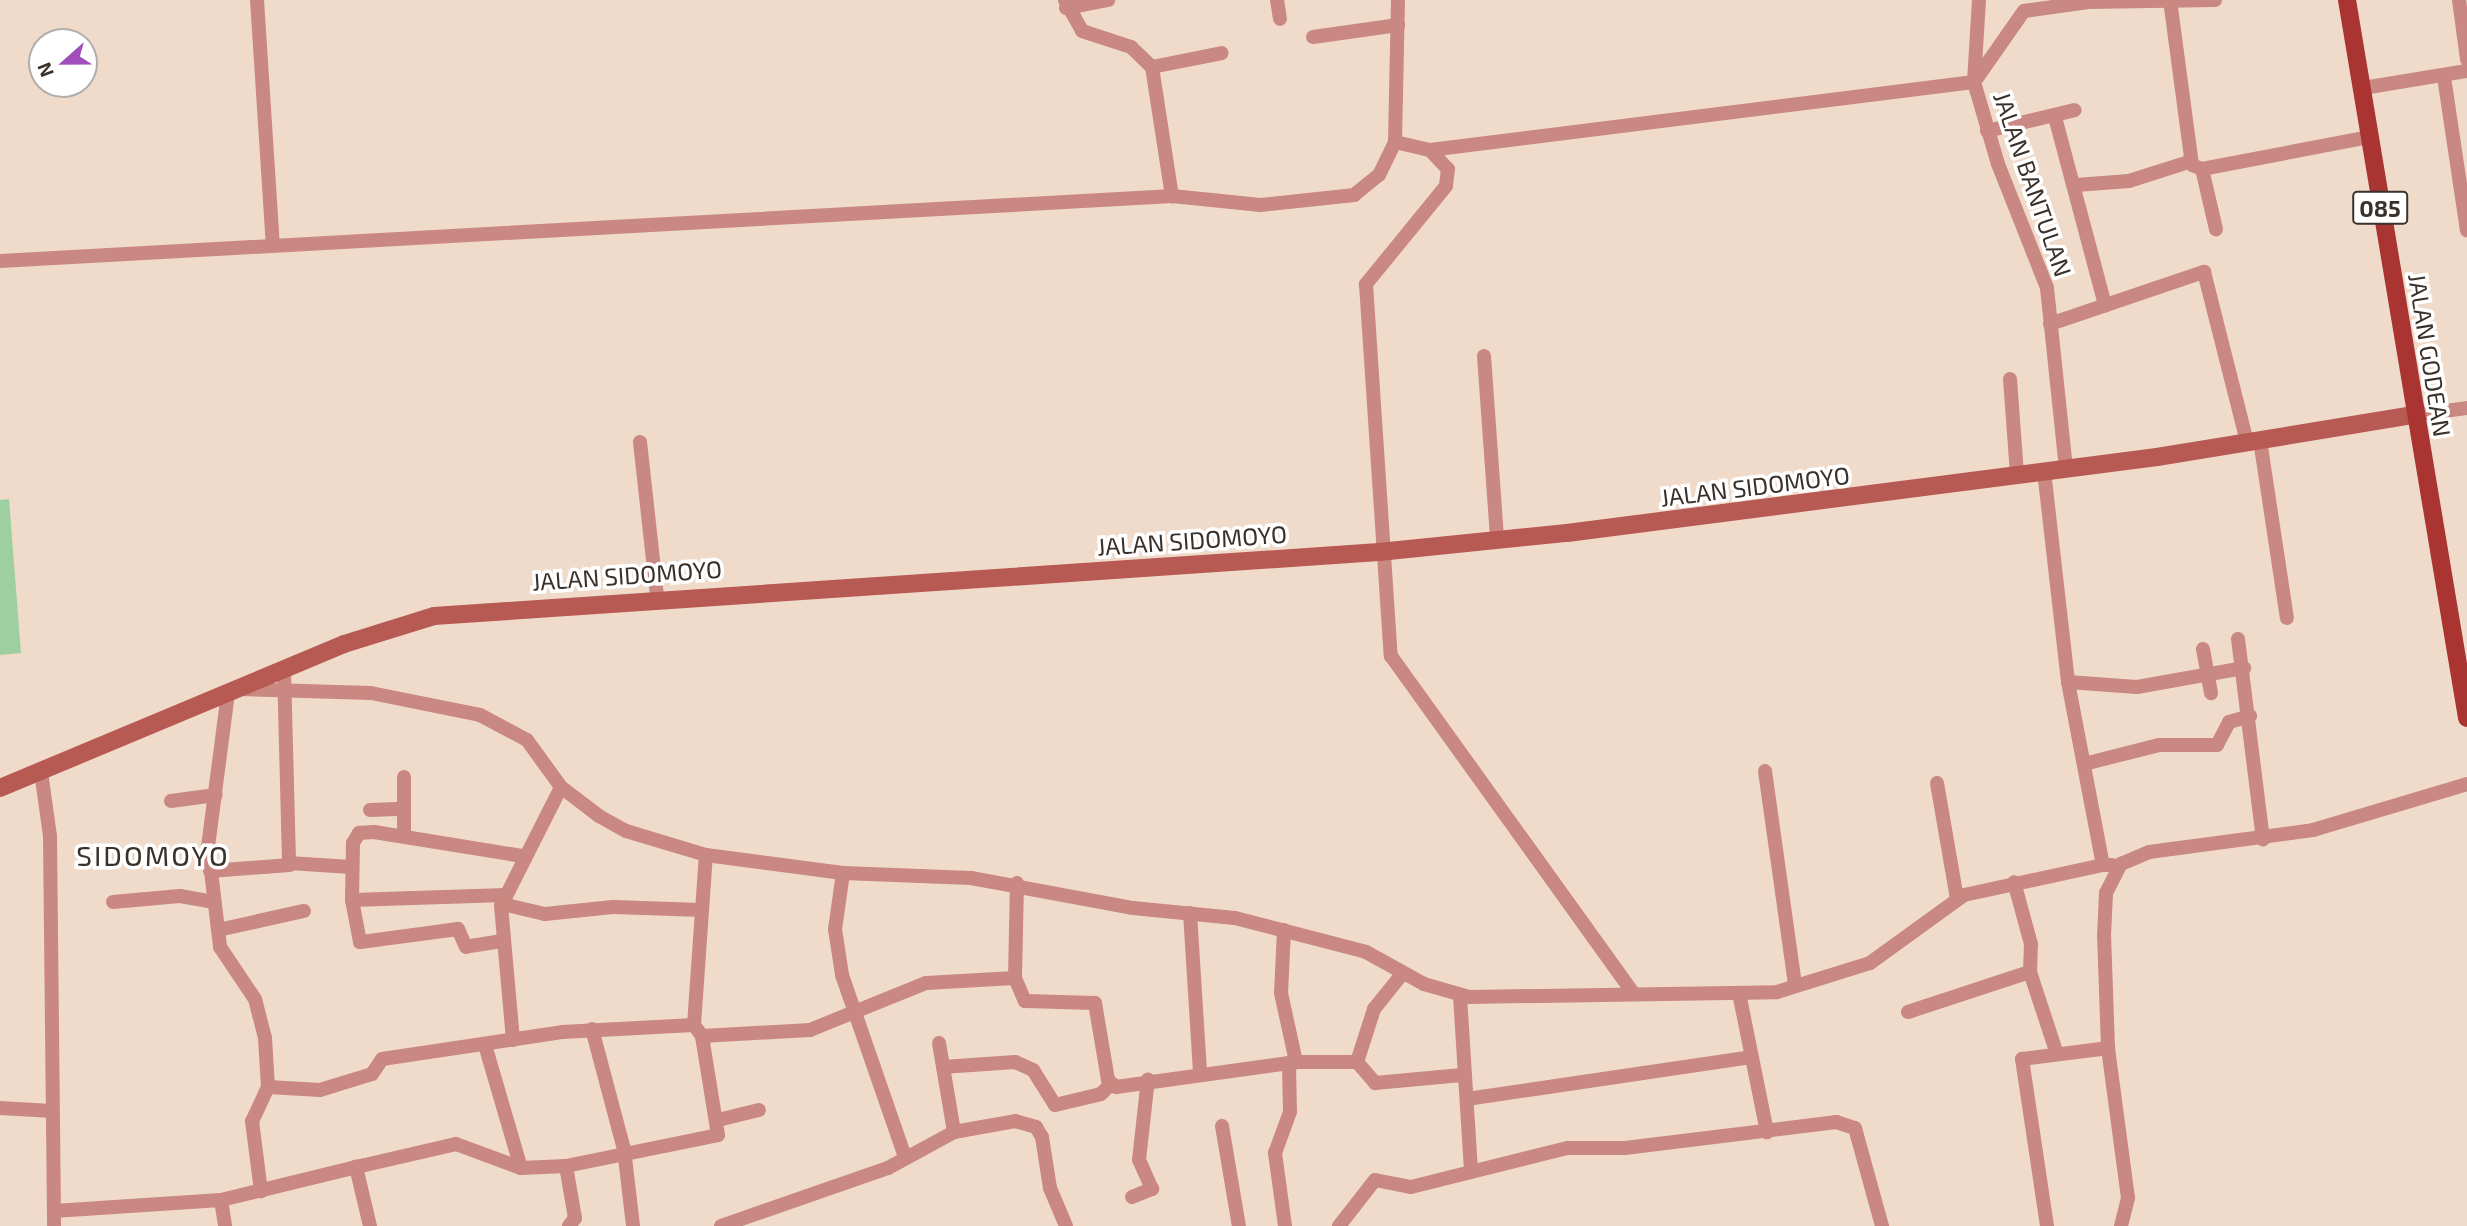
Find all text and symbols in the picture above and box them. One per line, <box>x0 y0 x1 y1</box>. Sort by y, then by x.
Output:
north arrow <box>28 28 98 98</box>
text: N <box>32 59 58 81</box>
street label: JALAN BANTULAN <box>1988 88 2078 280</box>
road number: 085 <box>2352 188 2408 228</box>
street label: JALAN GODEAN <box>2403 271 2457 439</box>
street label: JALAN SIDOMOYO <box>1659 460 1851 512</box>
street label: JALAN SIDOMOYO <box>1096 519 1288 561</box>
street label: JALAN SIDOMOYO <box>531 554 723 596</box>
district label: SIDOMOYO <box>77 838 229 872</box>

